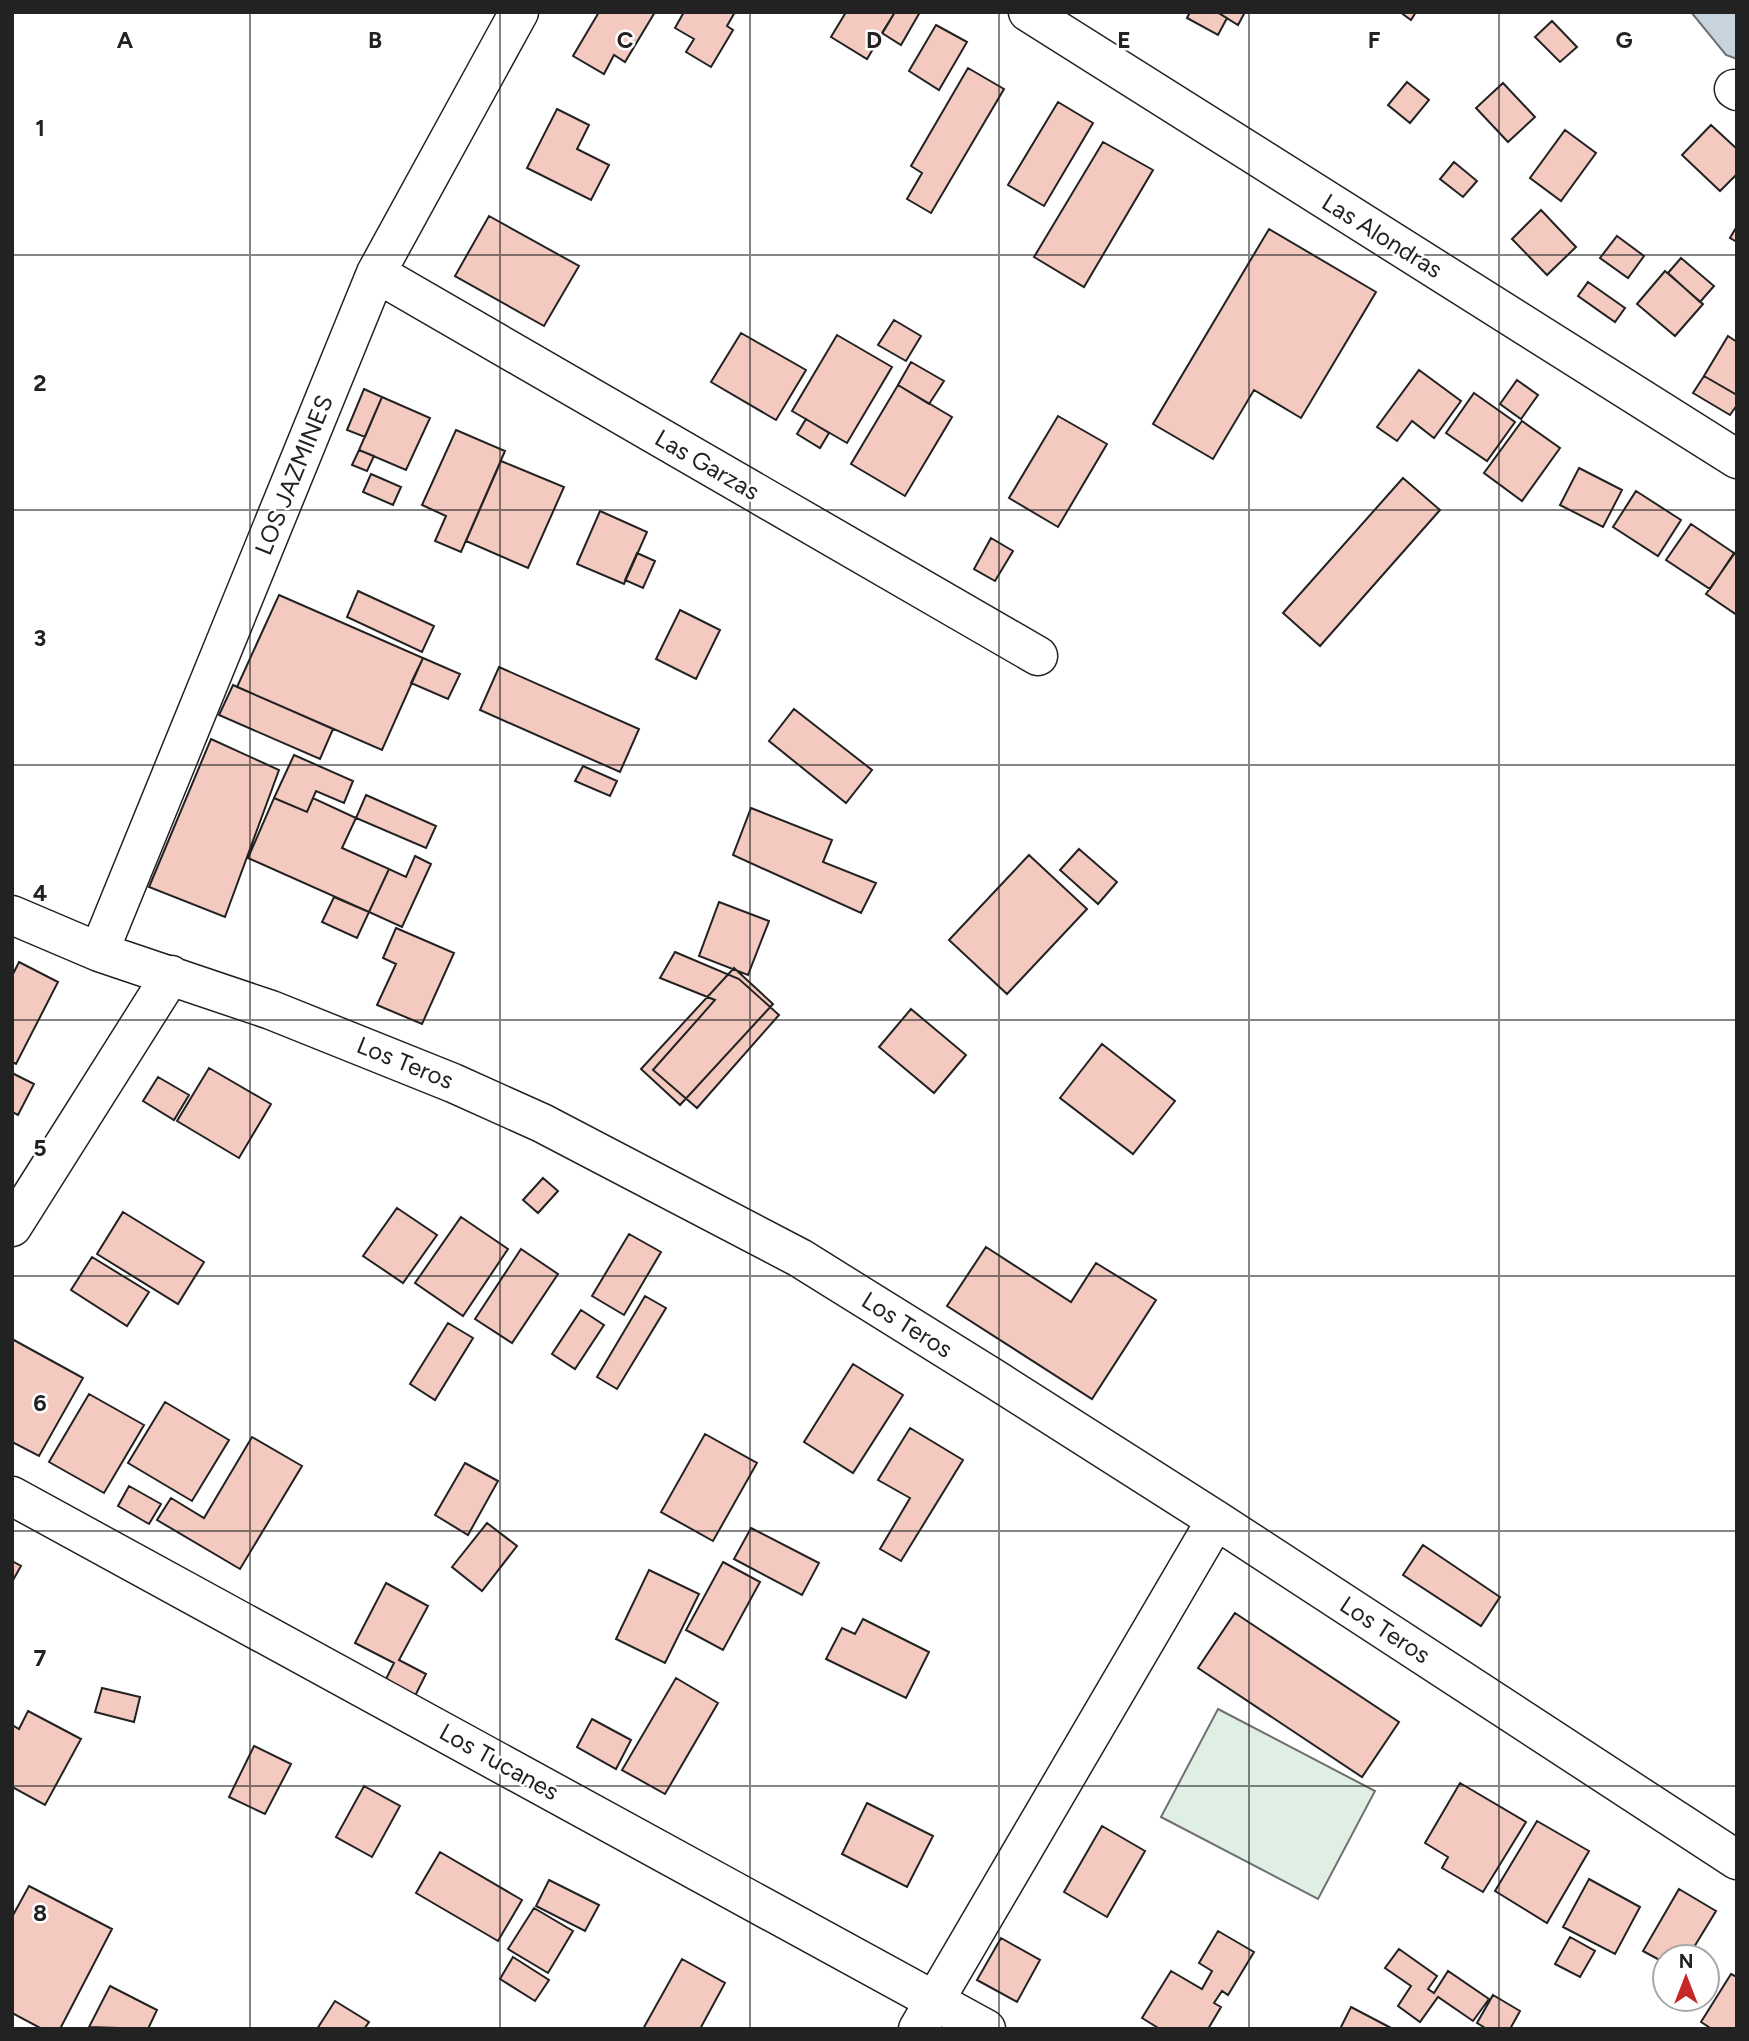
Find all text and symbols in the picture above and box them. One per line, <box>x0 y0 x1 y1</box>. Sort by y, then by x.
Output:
text: A <box>117 26 134 54</box>
text: B <box>368 26 382 54</box>
text: C <box>617 26 634 54</box>
text: D <box>866 26 882 54</box>
text: E <box>1117 26 1131 54</box>
text: F <box>1368 26 1381 54</box>
text: G <box>1615 26 1633 54</box>
text: 1 <box>35 114 45 142</box>
street label: Las Alondras <box>1317 187 1448 284</box>
text: 2 <box>33 369 47 397</box>
street label: LOS JAZMINES <box>248 391 339 559</box>
street label: Las Garzas <box>650 423 765 506</box>
text: 3 <box>34 624 46 652</box>
text: 4 <box>33 879 47 907</box>
street label: Los Teros <box>353 1030 458 1095</box>
text: 5 <box>33 1134 47 1162</box>
street label: Los Teros <box>856 1285 958 1364</box>
text: 6 <box>33 1389 47 1417</box>
street label: Los Teros <box>1335 1590 1436 1669</box>
text: 7 <box>34 1644 47 1672</box>
street label: Los Tucanes <box>435 1717 564 1806</box>
text: 8 <box>33 1899 47 1927</box>
north arrow <box>1651 1943 1721 2013</box>
text: N <box>1679 1950 1693 1973</box>

